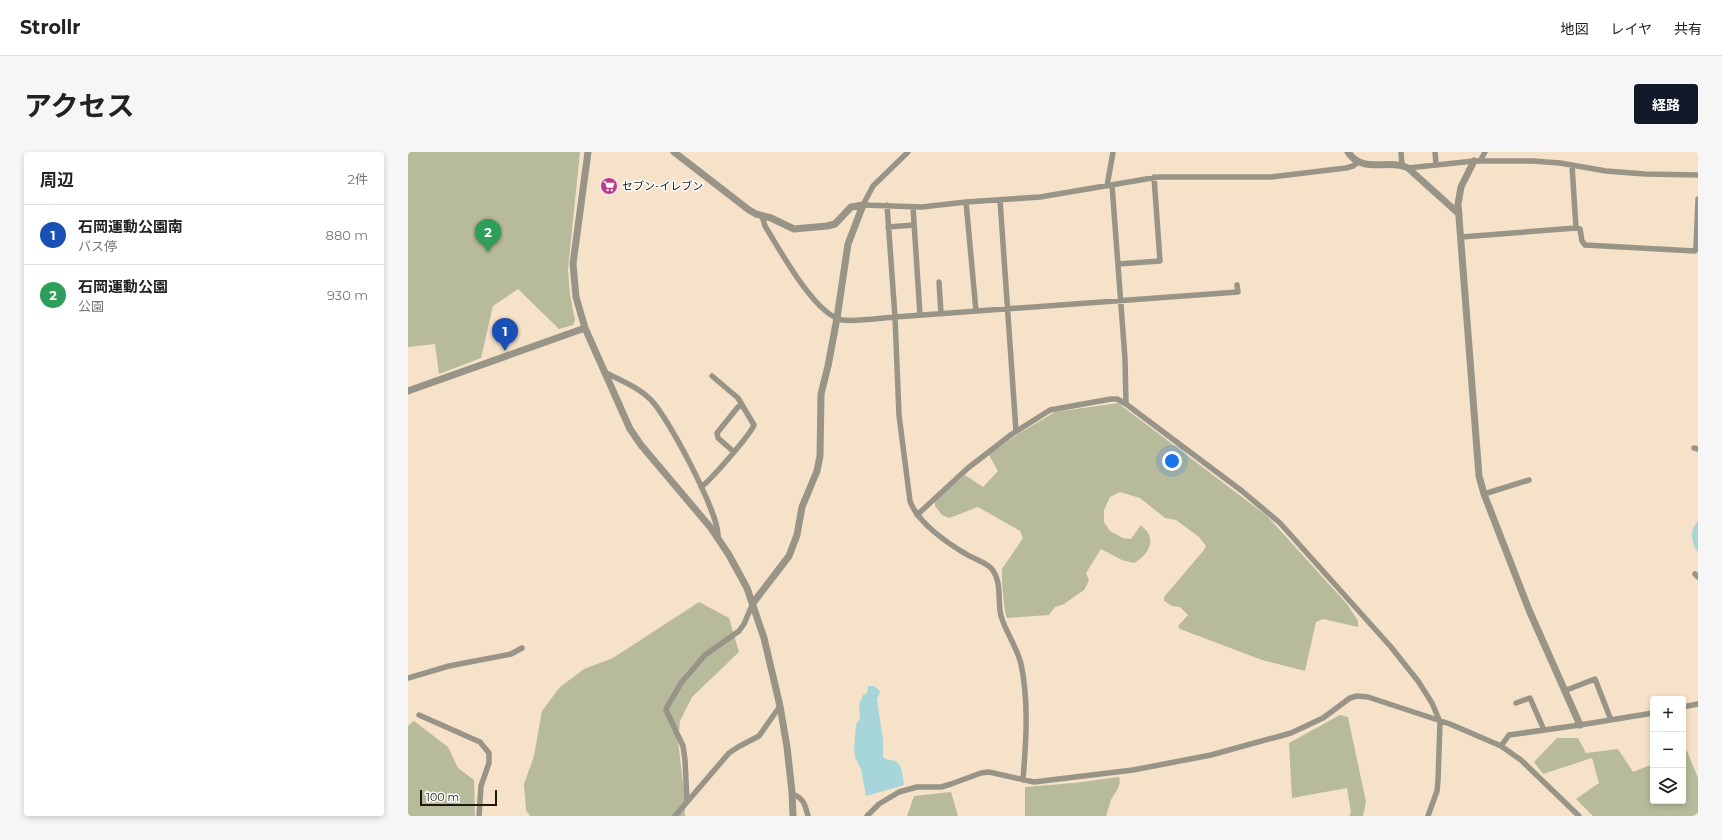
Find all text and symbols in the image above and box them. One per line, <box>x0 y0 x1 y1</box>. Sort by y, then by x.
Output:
text: Strollr <box>20 16 81 39</box>
text: 地図 <box>1560 20 1588 38</box>
text: レイヤ <box>1610 20 1652 38</box>
text: 共有 <box>1674 20 1702 38</box>
button: 経路 <box>1634 84 1698 124</box>
text: アクセス <box>24 89 135 123</box>
text: 周辺 <box>40 170 74 190</box>
text: 2件 <box>348 171 368 187</box>
supermarket icon: セブン-イレブン <box>599 176 619 196</box>
place label: セブン-イレブン <box>622 179 703 193</box>
text: 石岡運動公園南 <box>78 217 183 236</box>
pin: 2 <box>475 219 501 252</box>
text: 1 <box>50 227 56 243</box>
text: 880 m <box>326 227 368 243</box>
text: バス停 <box>78 238 117 254</box>
text: 石岡運動公園 <box>78 277 168 296</box>
text: 2 <box>49 287 57 303</box>
text: 930 m <box>327 287 368 303</box>
text: 公園 <box>78 298 104 314</box>
pin: 1 <box>492 318 518 351</box>
your location <box>1162 451 1182 471</box>
map controls <box>1650 696 1686 804</box>
button: + <box>1650 696 1686 732</box>
button: − <box>1650 732 1686 768</box>
button: layers <box>1650 768 1686 804</box>
scale bar <box>420 788 497 807</box>
text: 100 m <box>426 790 459 804</box>

